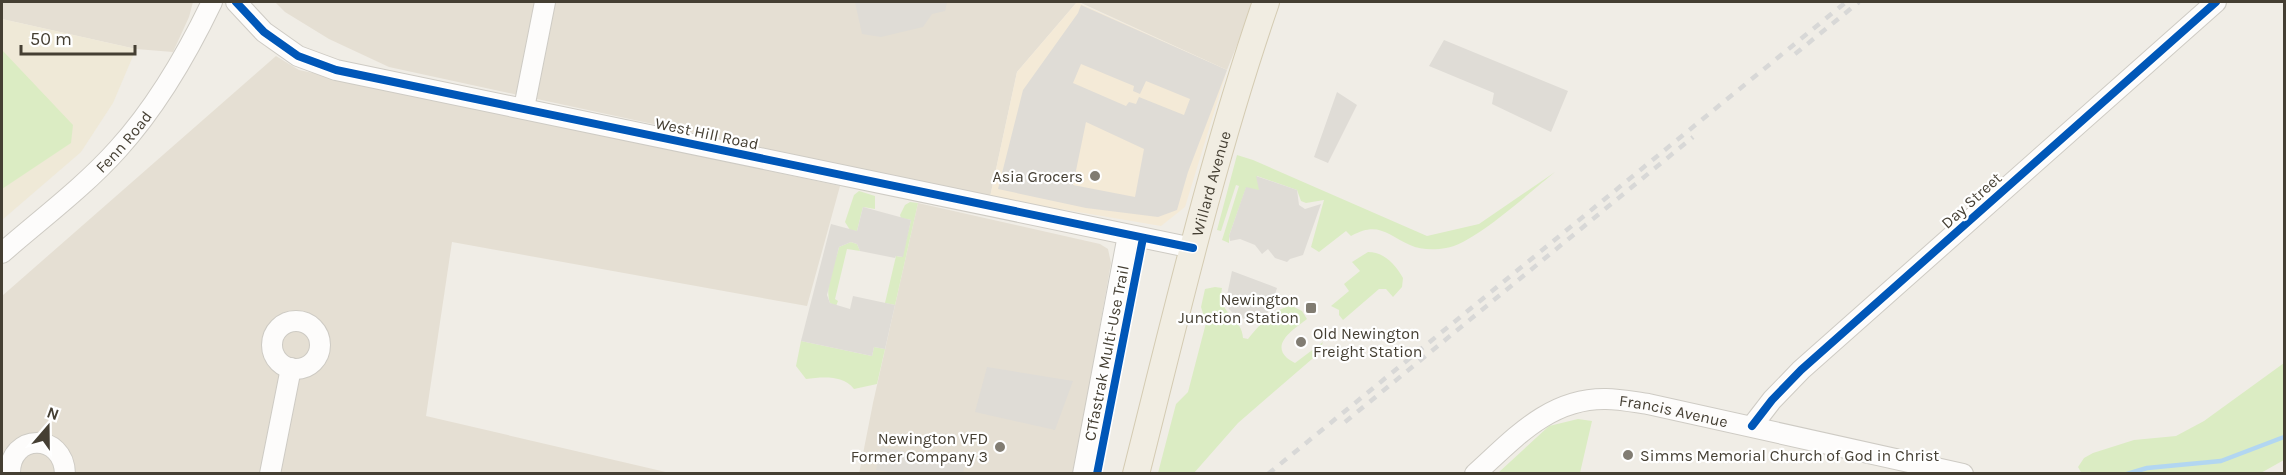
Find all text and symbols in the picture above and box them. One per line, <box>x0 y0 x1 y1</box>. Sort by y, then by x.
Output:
scale bar <box>21 18 135 56</box>
text: 50 m <box>30 28 72 50</box>
street label: Fenn Road <box>92 107 156 177</box>
street label: West Hill Road <box>653 113 760 154</box>
street label: Willard Avenue <box>1188 129 1235 238</box>
place label: Asia Grocers <box>993 167 1083 186</box>
street label: Day Street <box>1937 168 2005 232</box>
marker: Asia Grocers <box>1088 169 1102 183</box>
street label: CTfastrak Multi-Use Trail <box>1080 264 1133 443</box>
place label: Newington Junction Station <box>1178 290 1299 327</box>
marker: Newington Junction Station <box>1304 301 1318 315</box>
place label: Old Newington Freight Station <box>1313 324 1422 361</box>
marker: Old Newington Freight Station <box>1294 335 1308 349</box>
street label: Francis Avenue <box>1618 391 1730 431</box>
north arrow <box>18 397 78 457</box>
text: N <box>44 402 62 424</box>
place label: Newington VFD Former Company 3 <box>851 429 988 466</box>
marker: Newington VFD Former Company 3 <box>993 440 1007 454</box>
place label: Simms Memorial Church of God in Christ <box>1640 446 1939 465</box>
marker: Simms Memorial Church of God in Christ <box>1621 448 1635 462</box>

